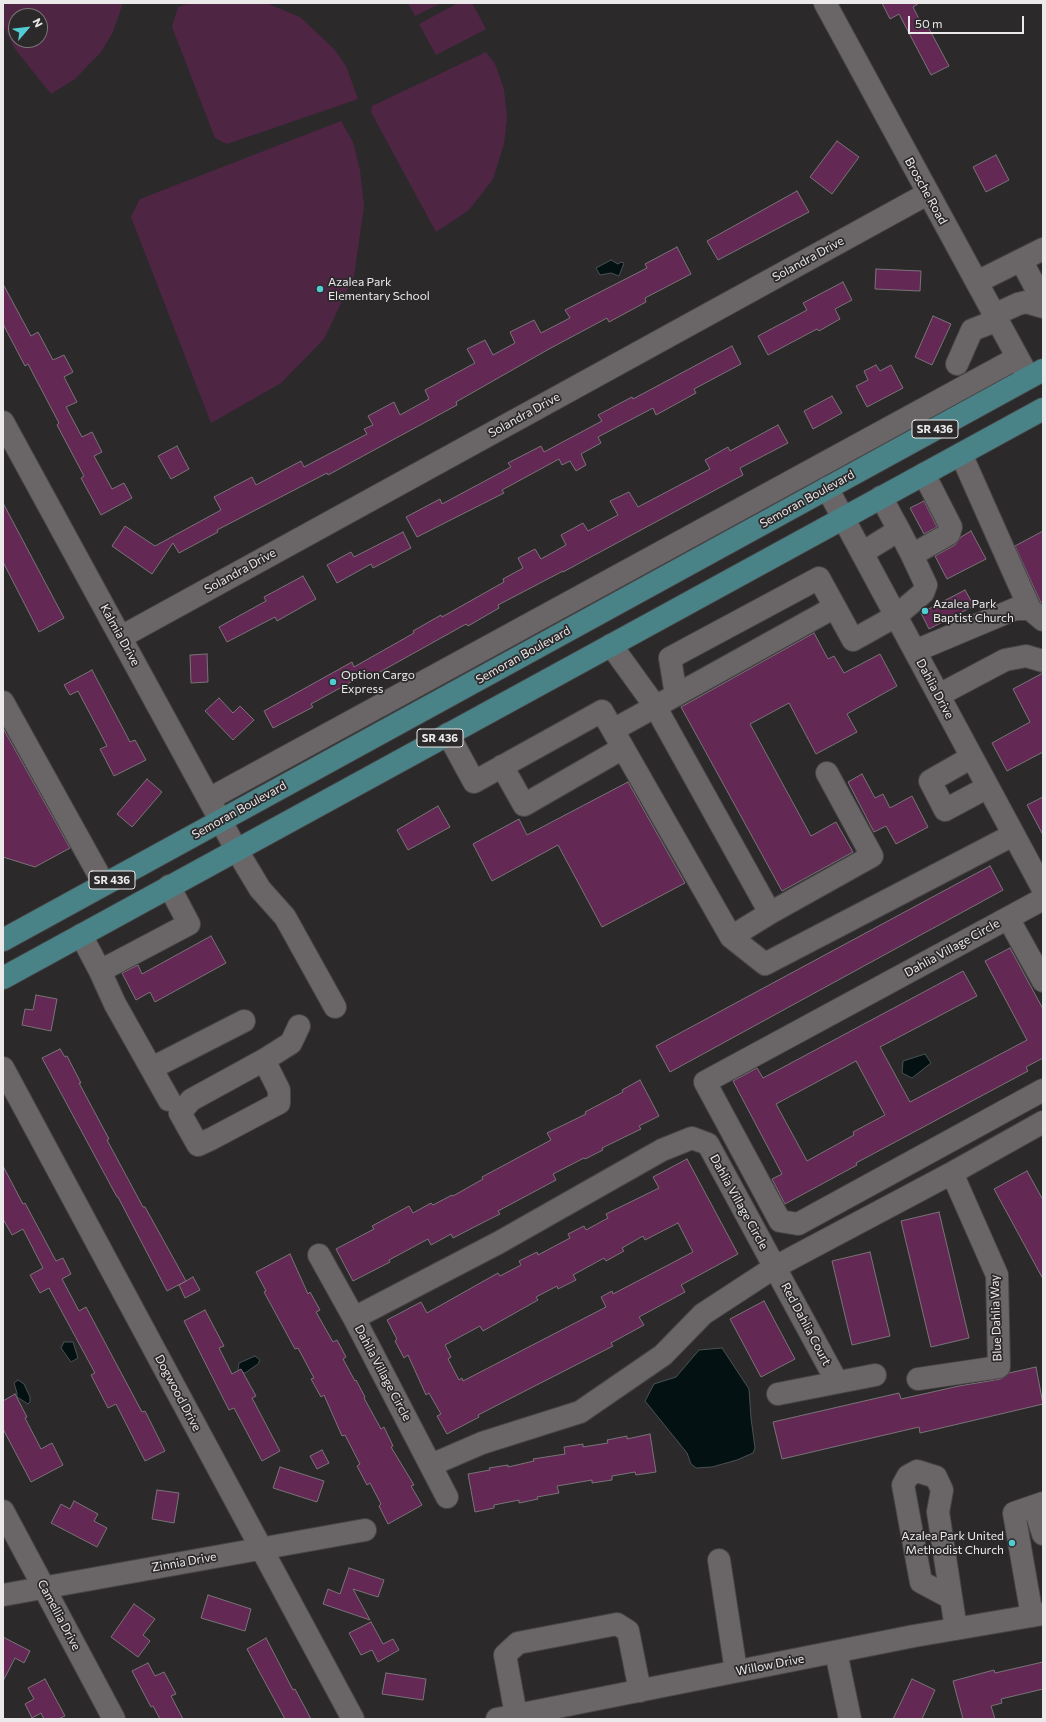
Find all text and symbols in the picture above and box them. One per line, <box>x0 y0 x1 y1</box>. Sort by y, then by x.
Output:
north arrow <box>8 8 48 48</box>
scale bar <box>910 8 1026 34</box>
text: N <box>30 16 46 29</box>
text: 50 m <box>915 16 943 30</box>
street label: Brosche Road <box>902 155 950 227</box>
street label: Solandra Drive <box>770 233 846 285</box>
place label: Azalea Park Elementary School <box>328 275 430 303</box>
marker: Azalea Park Elementary School <box>315 284 325 294</box>
street label: Solandra Drive <box>486 389 562 441</box>
road number: SR 436 <box>912 420 958 438</box>
street label: Semoran Boulevard <box>757 467 857 531</box>
street label: Solandra Drive <box>202 545 278 597</box>
place label: Azalea Park Baptist Church <box>933 597 1014 625</box>
street label: Kalmia Drive <box>97 602 143 668</box>
marker: Azalea Park Baptist Church <box>920 606 930 616</box>
street label: Semoran Boulevard <box>473 623 573 687</box>
street label: Dahlia Drive <box>913 657 957 721</box>
place label: Option Cargo Express <box>341 668 415 696</box>
marker: Option Cargo Express <box>328 677 338 687</box>
road number: SR 436 <box>417 729 463 747</box>
street label: Semoran Boulevard <box>189 778 289 842</box>
road number: SR 436 <box>89 871 135 889</box>
street label: Dahlia Village Circle <box>902 916 1002 980</box>
street label: Dahlia Village Circle <box>707 1152 771 1252</box>
street label: Blue Dahlia Way <box>987 1274 1005 1362</box>
street label: Red Dahlia Court <box>778 1280 834 1368</box>
street label: Dahlia Village Circle <box>352 1323 414 1423</box>
street label: Dogwood Drive <box>152 1352 204 1434</box>
place label: Azalea Park United Methodist Church <box>901 1529 1004 1557</box>
marker: Azalea Park United Methodist Church <box>1007 1538 1017 1548</box>
street label: Zinnia Drive <box>150 1549 218 1575</box>
street label: Camellia Drive <box>34 1577 84 1653</box>
street label: Willow Drive <box>735 1651 805 1679</box>

